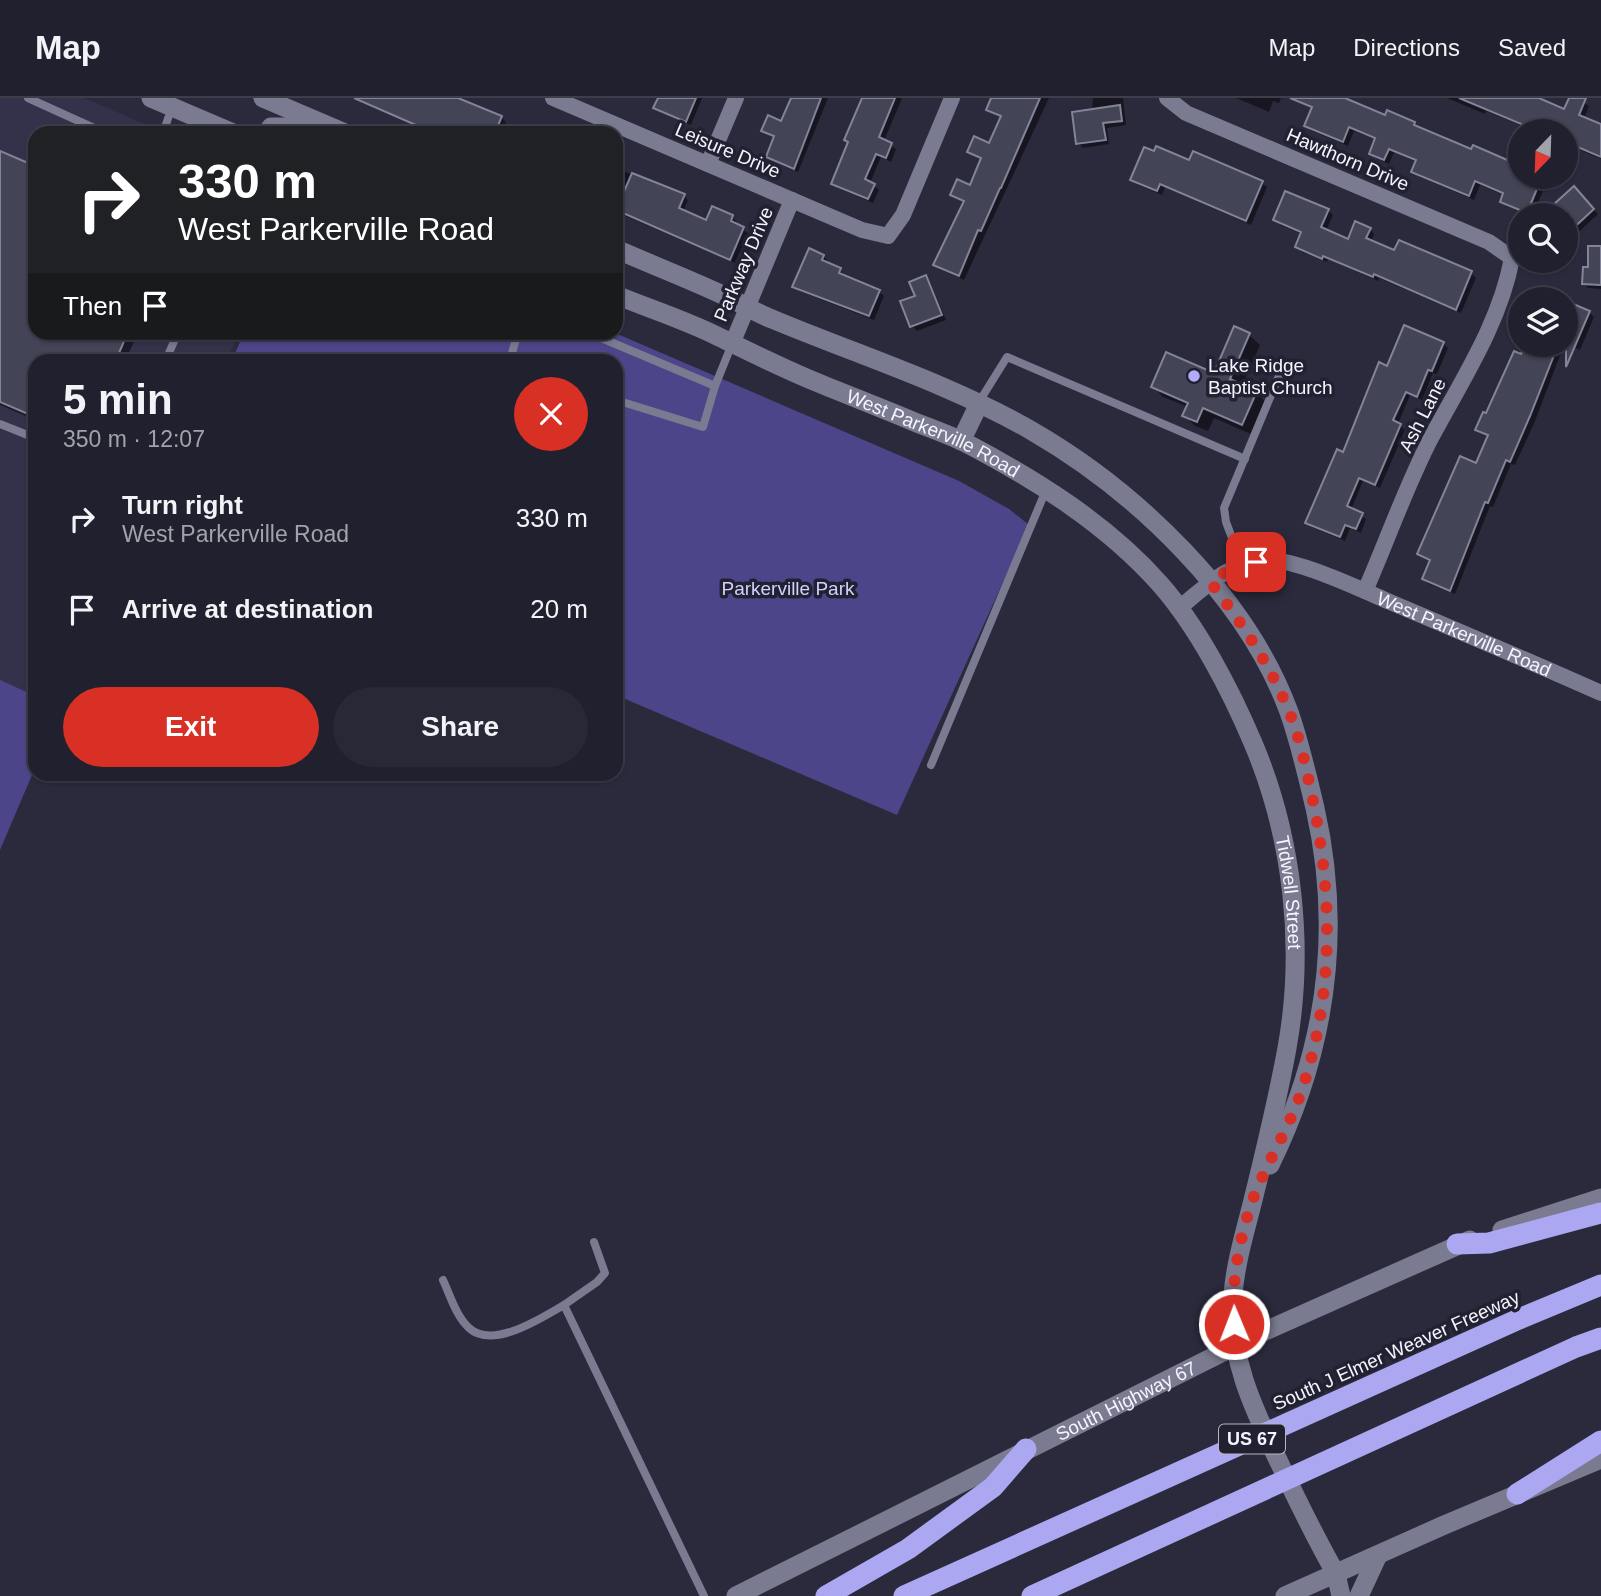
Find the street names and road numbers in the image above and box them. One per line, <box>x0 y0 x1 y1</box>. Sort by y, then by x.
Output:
street label: Leisure Drive <box>672 119 783 182</box>
street label: Hawthorn Drive <box>1283 124 1412 195</box>
street label: Parkway Drive <box>710 204 777 325</box>
street label: Ash Lane <box>1395 375 1450 456</box>
street label: West Parkerville Road <box>843 385 1023 481</box>
street label: West Parkerville Road <box>1374 588 1554 681</box>
street label: Tidwell Street <box>1272 834 1305 950</box>
street label: South J Elmer Weaver Freeway <box>1270 1286 1523 1415</box>
street label: South Highway 67 <box>1052 1357 1200 1445</box>
road number: US 67 <box>1219 1424 1285 1454</box>

